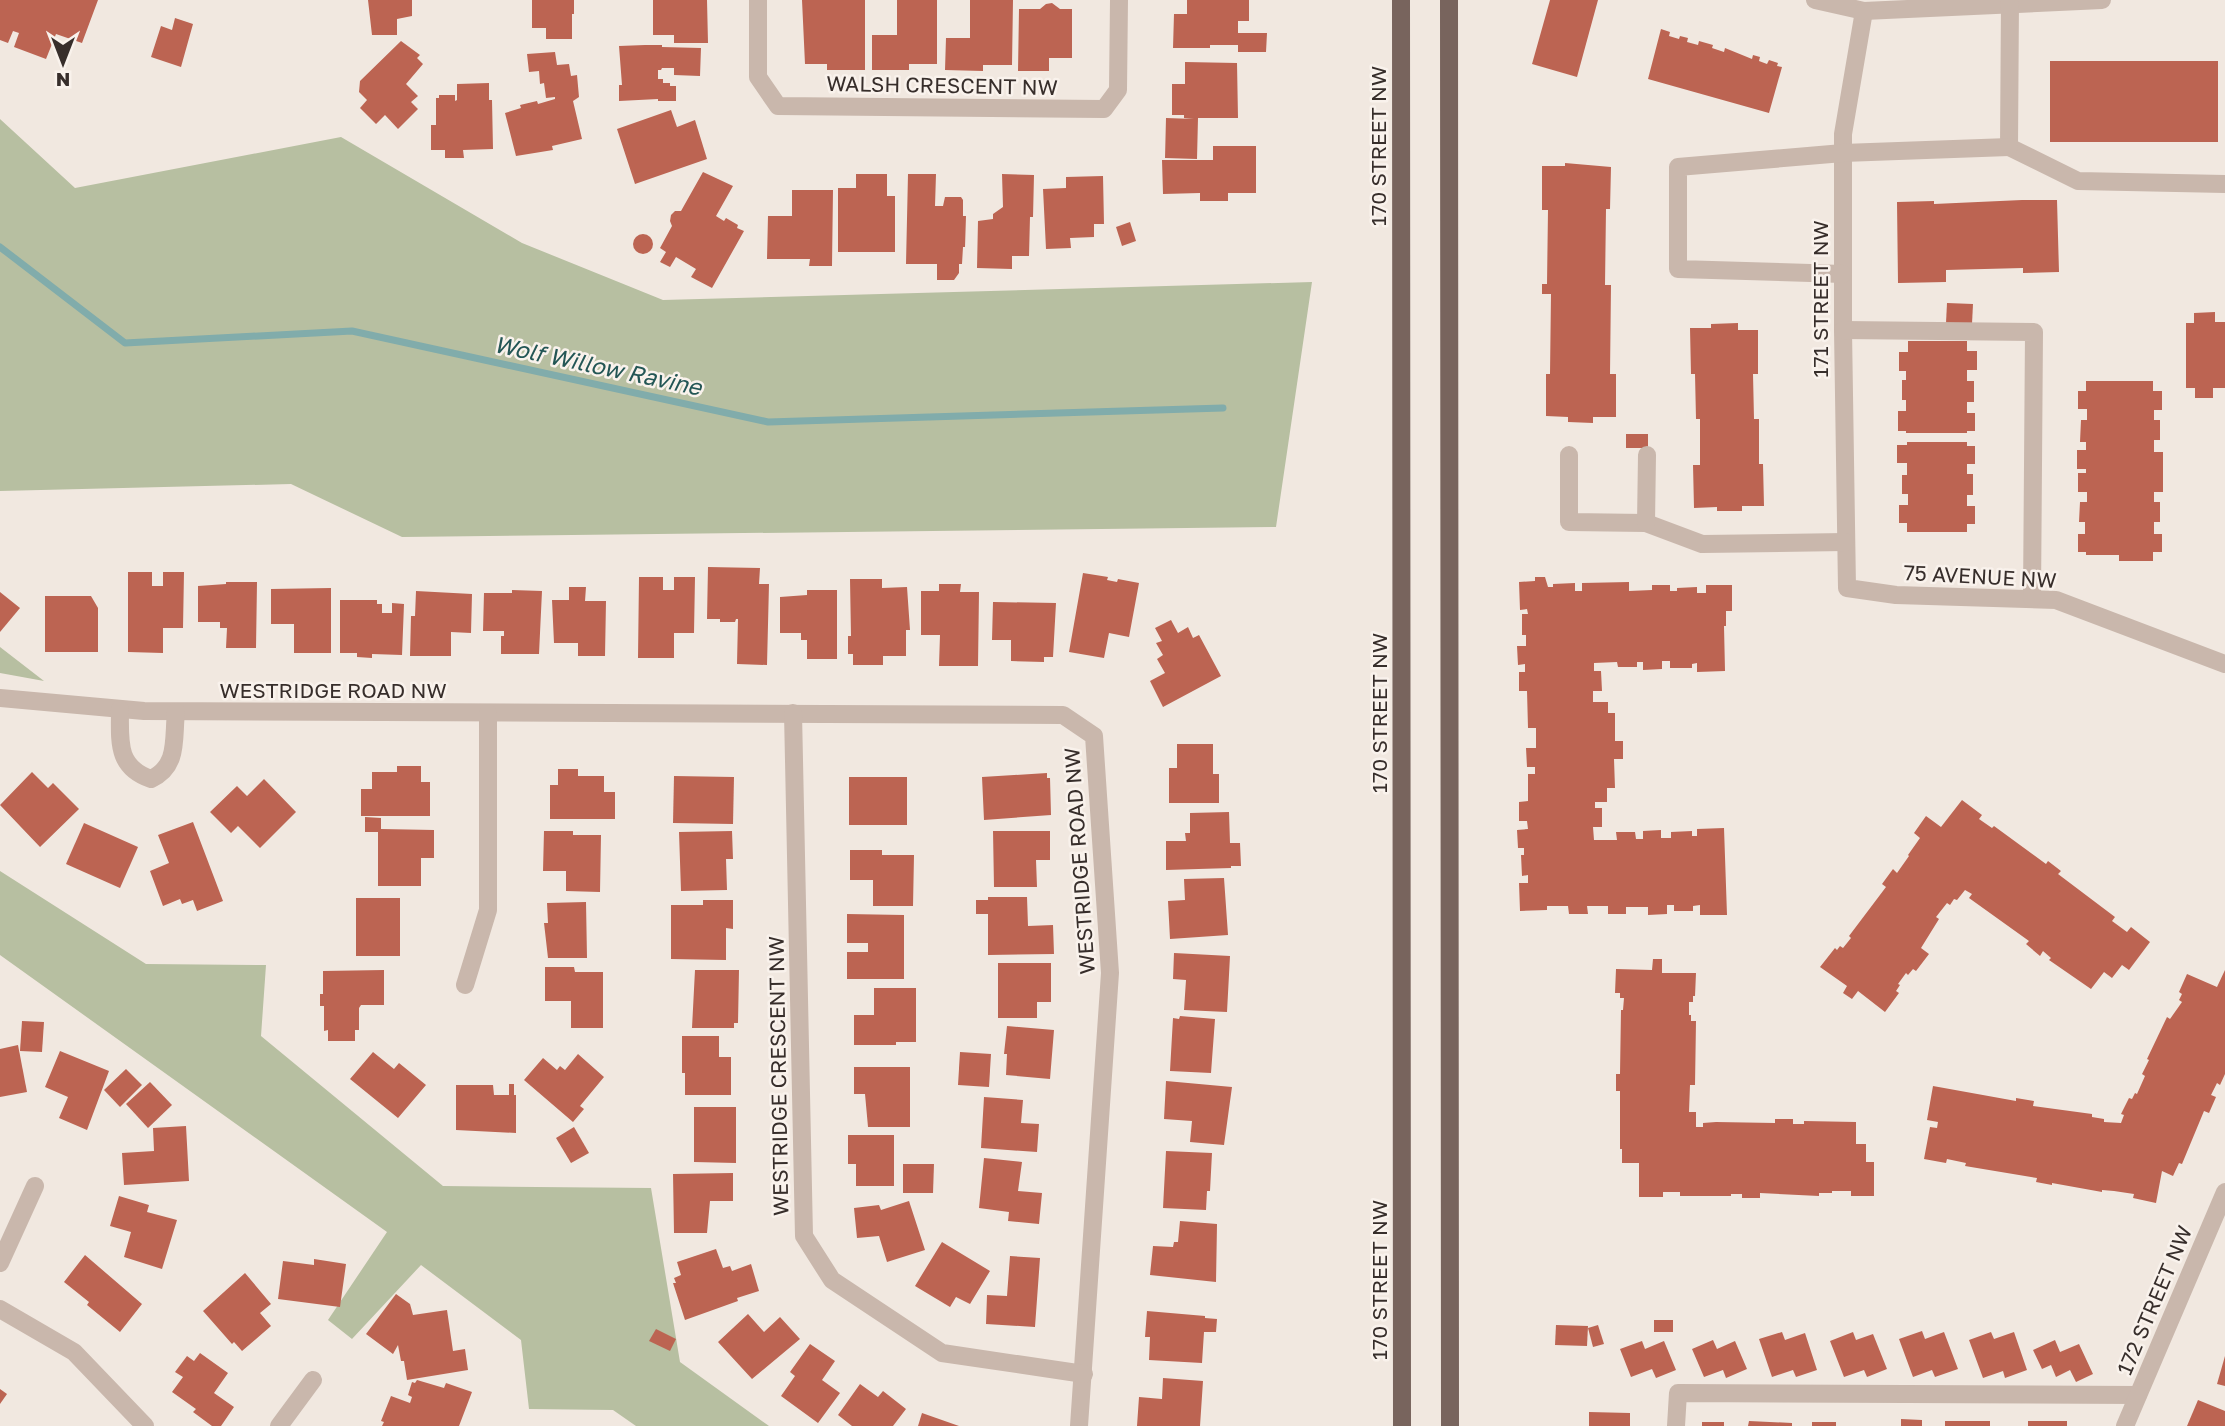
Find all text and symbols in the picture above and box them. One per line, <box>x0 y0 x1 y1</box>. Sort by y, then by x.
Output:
north arrow <box>28 28 98 98</box>
street label: 170 STREET NW <box>1365 66 1391 226</box>
text: N <box>56 69 70 92</box>
street label: WALSH CRESCENT NW <box>826 70 1058 100</box>
street label: 171 STREET NW <box>1807 220 1833 378</box>
water label: Wolf Willow Ravine <box>492 329 706 401</box>
street label: 75 AVENUE NW <box>1903 559 2057 593</box>
street label: 170 STREET NW <box>1366 633 1392 793</box>
street label: WESTRIDGE ROAD NW <box>219 677 447 703</box>
street label: WESTRIDGE ROAD NW <box>1058 747 1100 975</box>
street label: WESTRIDGE CRESCENT NW <box>763 936 793 1216</box>
street label: 170 STREET NW <box>1366 1200 1392 1360</box>
street label: 172 STREET NW <box>2111 1222 2197 1378</box>

